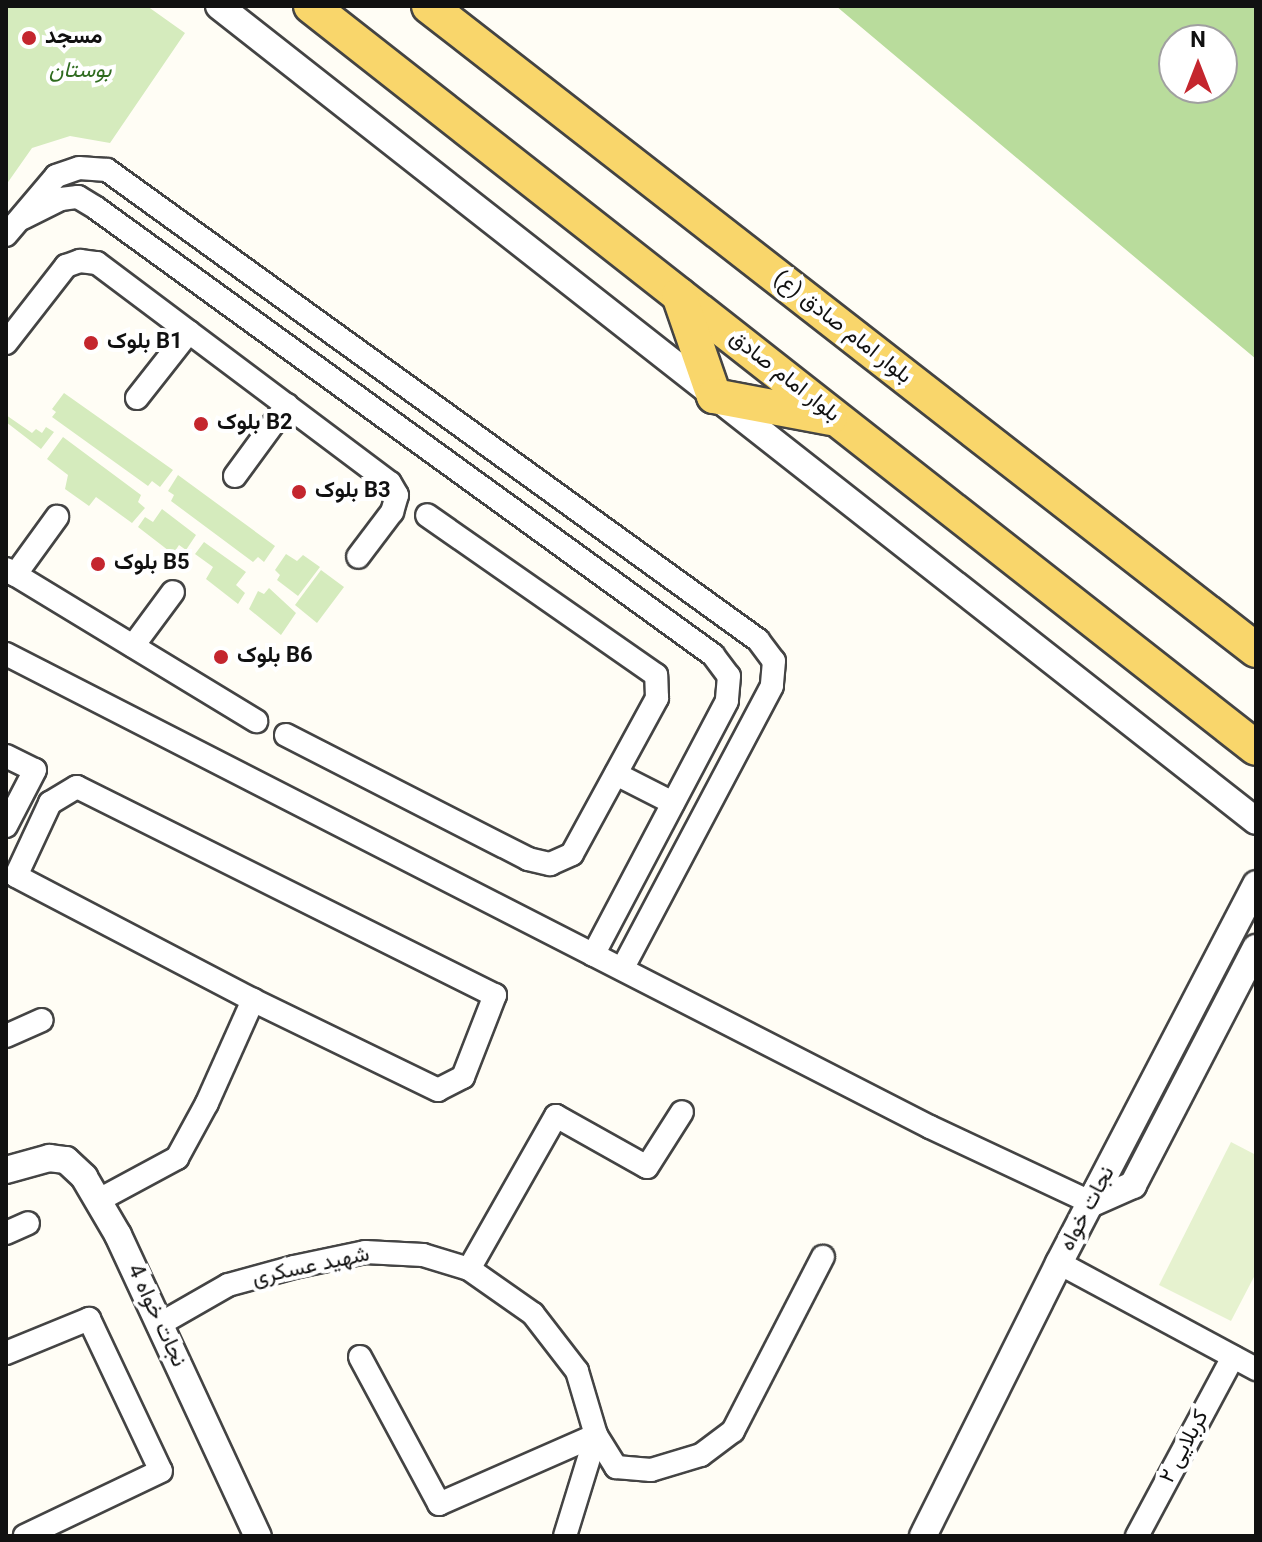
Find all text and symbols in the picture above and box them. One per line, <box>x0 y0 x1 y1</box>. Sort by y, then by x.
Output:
north arrow <box>1158 24 1238 104</box>
text: N <box>1190 24 1206 59</box>
place label: مسجد <box>45 25 102 51</box>
marker: مسجد <box>20 29 38 47</box>
park label: بوستان <box>49 59 111 85</box>
street label: بلوار امام صادق (ع) <box>768 266 916 390</box>
street label: بلوار امام صادق <box>723 326 845 428</box>
place label: بلوک B1 <box>107 330 183 356</box>
marker: بلوک B1 <box>82 334 100 352</box>
place label: بلوک B2 <box>217 411 293 437</box>
marker: بلوک B2 <box>192 415 210 433</box>
place label: بلوک B3 <box>315 479 391 505</box>
marker: بلوک B3 <box>290 483 308 501</box>
place label: بلوک B5 <box>114 551 190 577</box>
marker: بلوک B5 <box>89 555 107 573</box>
place label: بلوک B6 <box>237 644 313 670</box>
marker: بلوک B6 <box>212 648 230 666</box>
street label: نجات خواه <box>1055 1162 1121 1256</box>
street label: شهید عسکری <box>250 1242 372 1292</box>
street label: نجات خواه 4 <box>121 1260 191 1372</box>
street label: کربلایی ۲ <box>1155 1406 1215 1488</box>

